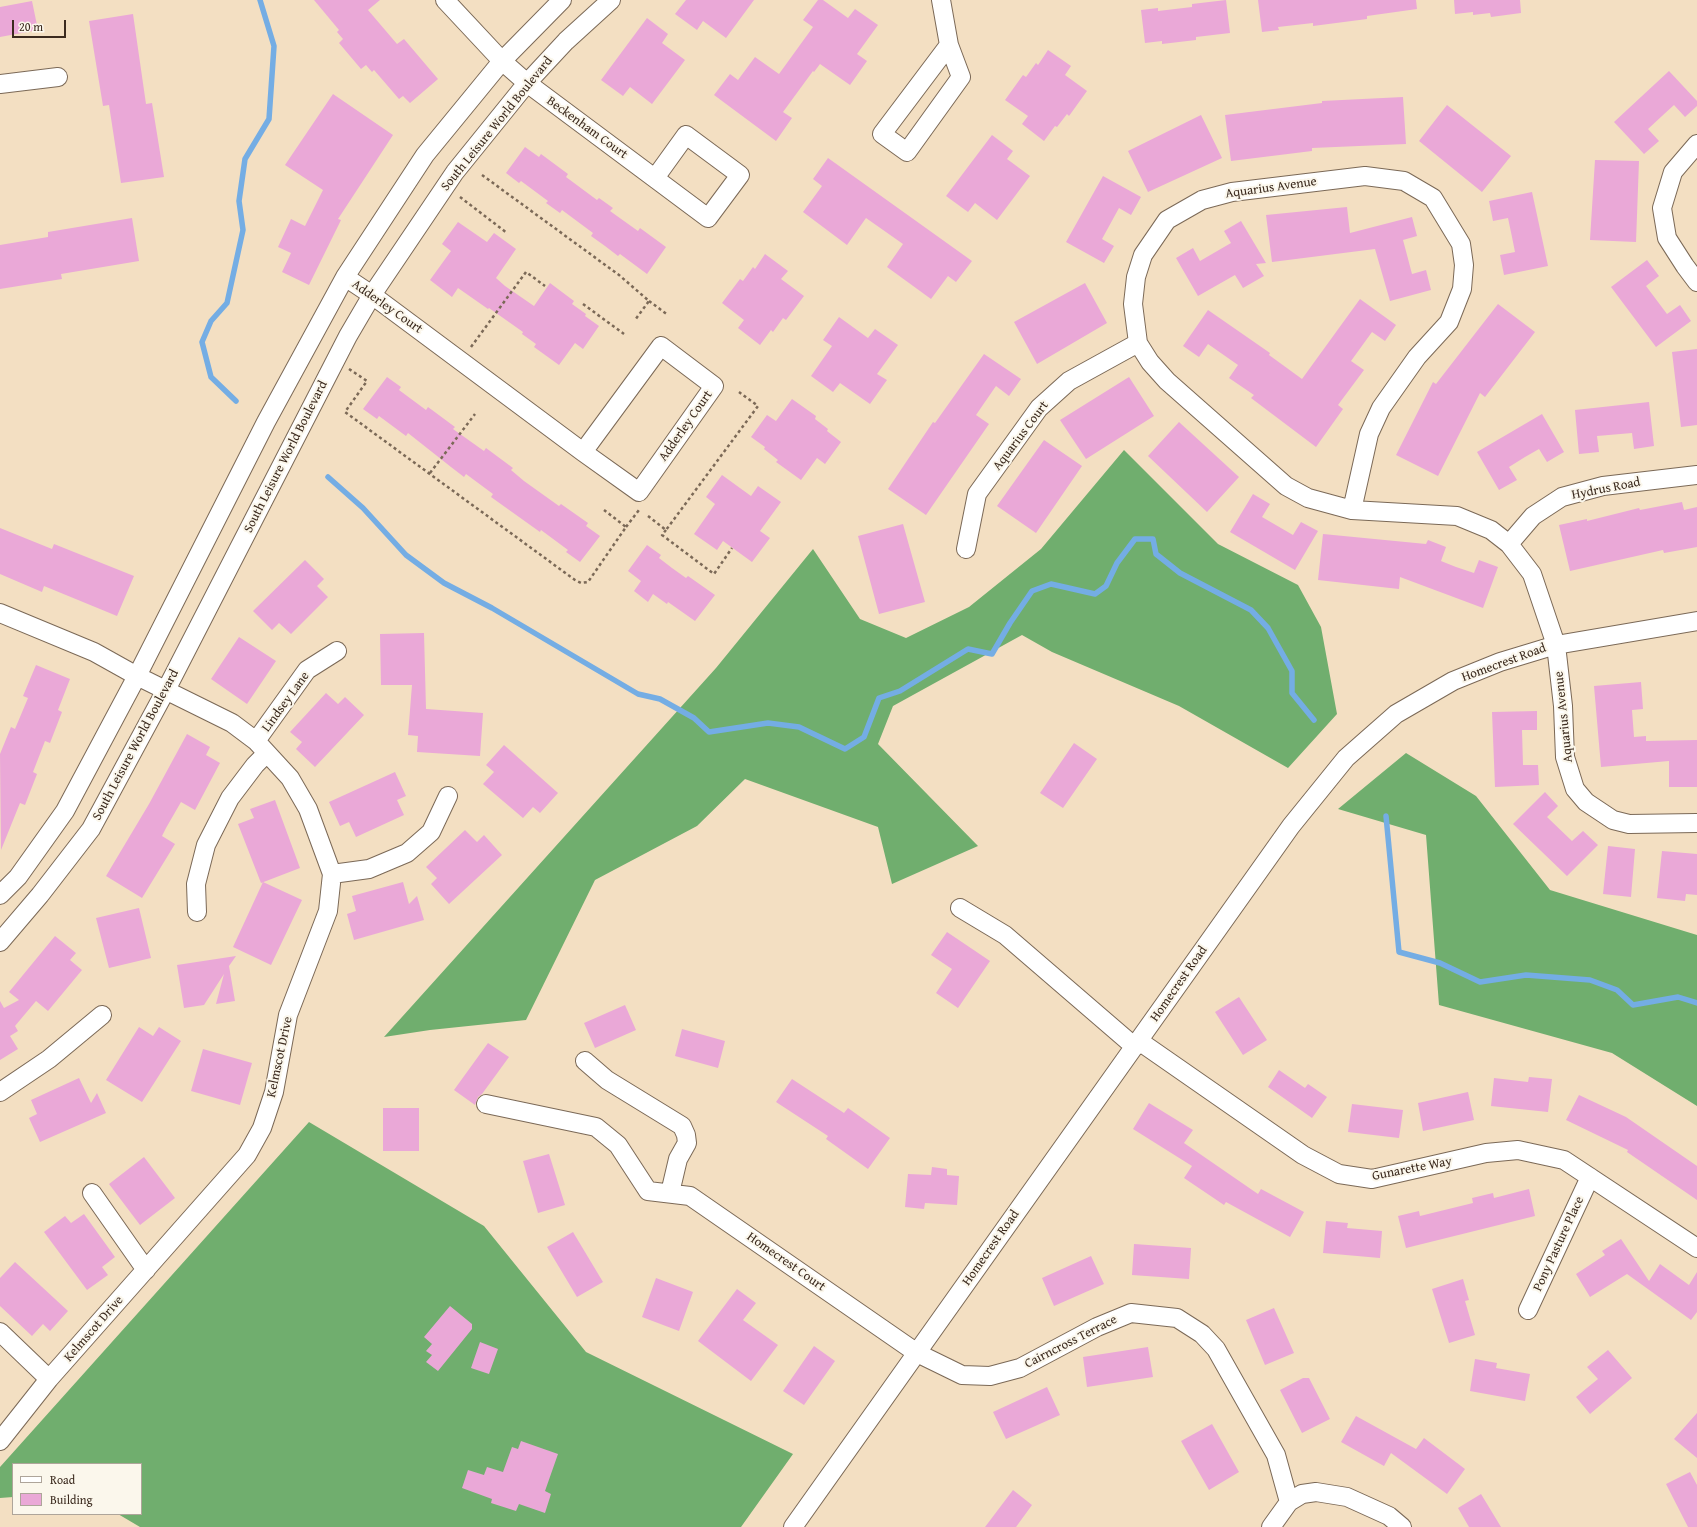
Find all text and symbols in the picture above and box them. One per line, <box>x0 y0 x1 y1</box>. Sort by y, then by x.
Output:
scale bar <box>14 12 68 38</box>
text: 20 m <box>19 18 43 35</box>
street label: South Leisure World Boulevard <box>438 54 556 194</box>
street label: Beckenham Court <box>543 93 631 163</box>
street label: Aquarius Avenue <box>1224 174 1318 202</box>
street label: Adderley Court <box>349 277 425 337</box>
street label: South Leisure World Boulevard <box>241 378 331 536</box>
street label: Adderley Court <box>656 388 716 464</box>
street label: Aquarius Court <box>990 398 1052 474</box>
street label: Hydrus Road <box>1570 475 1642 503</box>
street label: Homecrest Road <box>1460 640 1548 686</box>
street label: South Leisure World Boulevard <box>90 667 182 823</box>
street label: Lindsey Lane <box>259 669 313 735</box>
street label: Aquarius Avenue <box>1551 670 1577 764</box>
street label: Homecrest Road <box>1147 943 1211 1025</box>
street label: Kelmscot Drive <box>264 1015 296 1099</box>
street label: Gunarette Way <box>1371 1154 1453 1184</box>
street label: Pony Pasture Place <box>1530 1194 1588 1294</box>
street label: Homecrest Road <box>959 1207 1023 1289</box>
street label: Homecrest Court <box>744 1229 828 1295</box>
street label: Kelmscot Drive <box>61 1293 127 1365</box>
street label: Cairncross Terrace <box>1022 1312 1120 1372</box>
legend <box>12 1463 142 1515</box>
text: Road <box>50 1471 75 1488</box>
text: Building <box>50 1491 93 1508</box>

